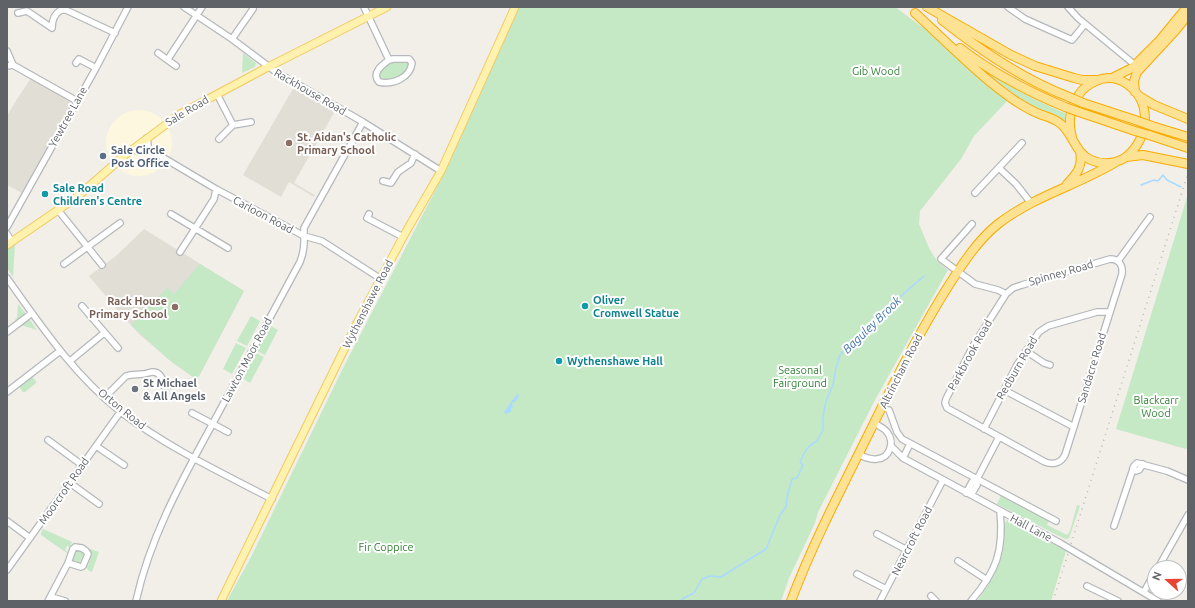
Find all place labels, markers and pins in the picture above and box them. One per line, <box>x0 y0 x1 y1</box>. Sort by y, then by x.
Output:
place label: St. Aidan's Catholic Primary School <box>297 130 396 156</box>
marker: St. Aidan's Catholic Primary School <box>284 138 294 148</box>
place label: Sale Circle Post Office <box>111 143 169 169</box>
marker: Sale Circle Post Office <box>98 151 108 161</box>
place label: Sale Road Children's Centre <box>53 181 142 207</box>
marker: Sale Road Children's Centre <box>40 189 50 199</box>
place label: Oliver Cromwell Statue <box>593 293 679 319</box>
place label: Rack House Primary School <box>89 294 167 320</box>
marker: Oliver Cromwell Statue <box>580 301 590 311</box>
marker: Rack House Primary School <box>170 302 180 312</box>
place label: Wythenshawe Hall <box>567 354 663 368</box>
marker: Wythenshawe Hall <box>554 356 564 366</box>
place label: St Michael & All Angels <box>143 376 206 402</box>
marker: St Michael & All Angels <box>130 384 140 394</box>

